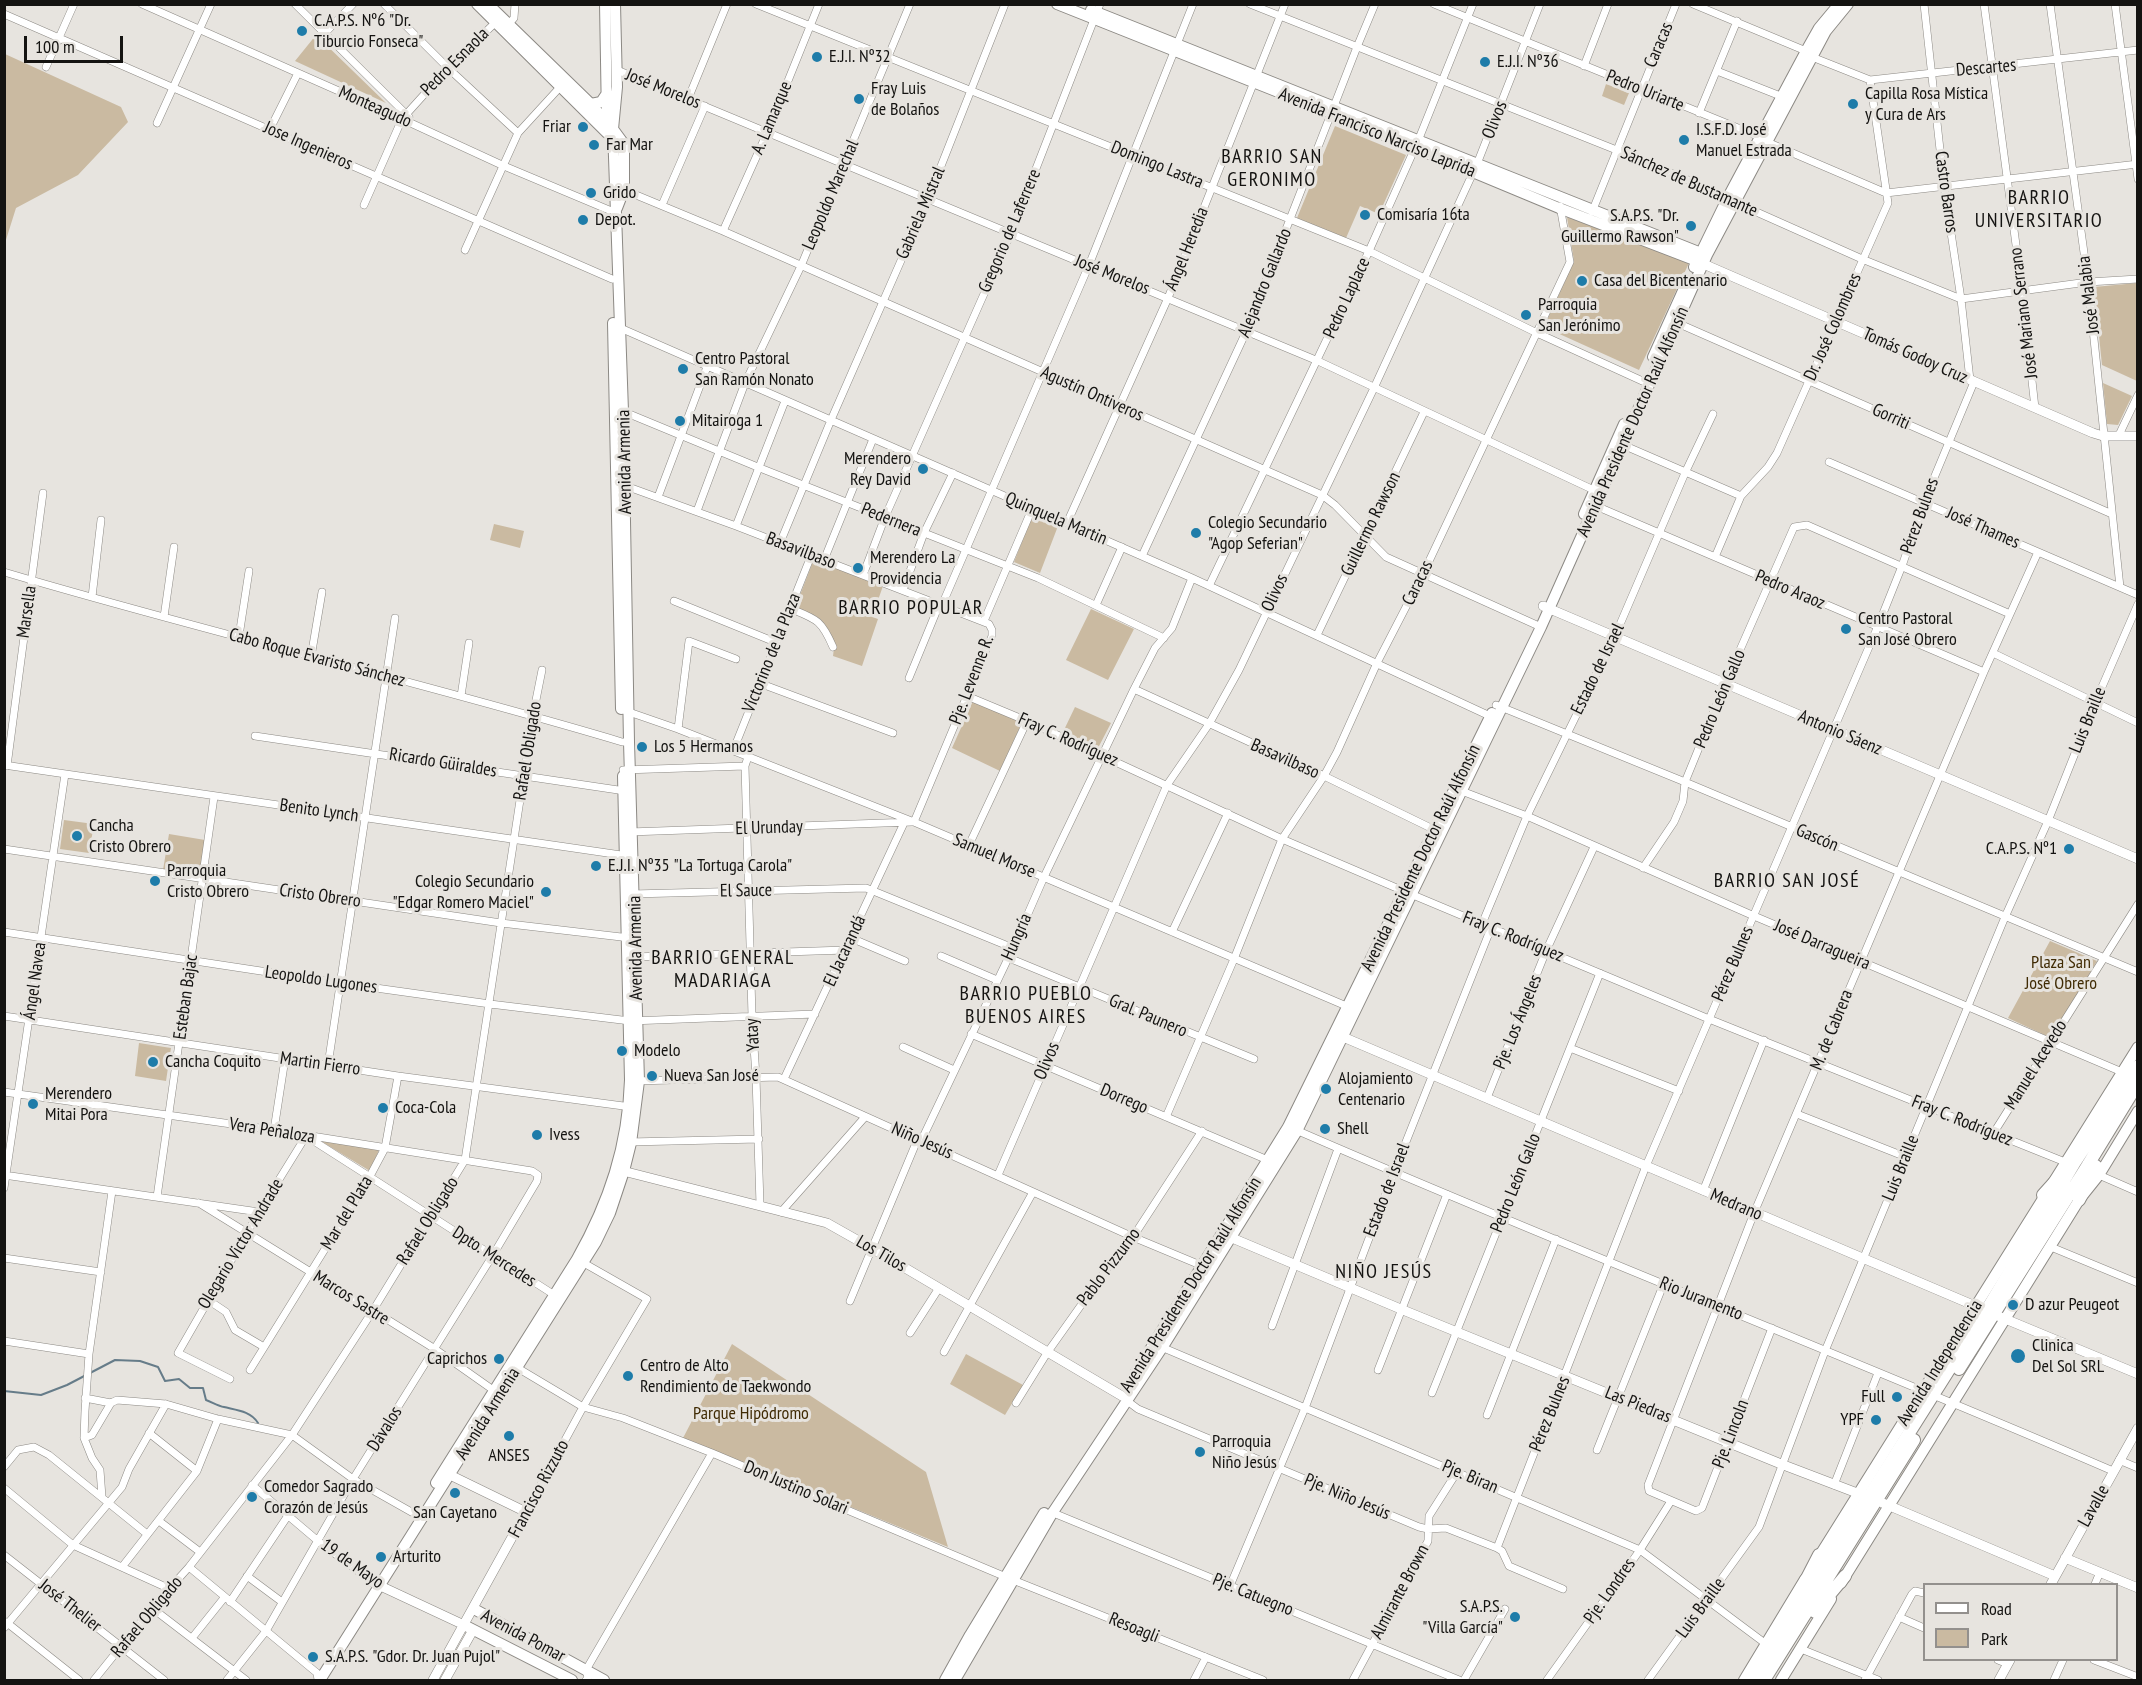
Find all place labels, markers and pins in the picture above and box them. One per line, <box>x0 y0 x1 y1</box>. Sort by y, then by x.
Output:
place label: C.A.P.S. Nº6 "Dr. Tiburcio Fonseca" <box>314 10 423 52</box>
marker: C.A.P.S. Nº6 "Dr. Tiburcio Fonseca" <box>295 24 309 38</box>
place label: E.J.I. Nº32 <box>829 46 891 68</box>
marker: E.J.I. Nº32 <box>810 50 824 64</box>
place label: E.J.I. Nº36 <box>1497 51 1559 73</box>
marker: E.J.I. Nº36 <box>1478 55 1492 69</box>
place label: Fray Luis de Bolaños <box>871 78 939 121</box>
place label: Capilla Rosa Mística y Cura de Ars <box>1865 83 1988 125</box>
marker: Fray Luis de Bolaños <box>852 92 866 106</box>
marker: Capilla Rosa Mística y Cura de Ars <box>1846 97 1860 111</box>
place label: Friar <box>543 116 571 138</box>
place label: I.S.F.D. José Manuel Estrada <box>1696 119 1792 162</box>
marker: Friar <box>576 120 590 134</box>
marker: I.S.F.D. José Manuel Estrada <box>1677 133 1691 147</box>
place label: Far Mar <box>606 134 653 156</box>
marker: Far Mar <box>587 138 601 152</box>
place label: Grido <box>603 182 636 204</box>
marker: Grido <box>584 186 598 200</box>
place label: Comisaría 16ta <box>1377 204 1470 226</box>
place label: S.A.P.S. "Dr. Guillermo Rawson" <box>1561 205 1679 248</box>
marker: Comisaría 16ta <box>1358 208 1372 222</box>
place label: Depot. <box>595 209 636 231</box>
marker: Depot. <box>576 213 590 227</box>
marker: S.A.P.S. "Dr. Guillermo Rawson" <box>1684 219 1698 233</box>
place label: Casa del Bicentenario <box>1594 270 1727 292</box>
marker: Casa del Bicentenario <box>1575 274 1589 288</box>
place label: Parroquia San Jerónimo <box>1538 294 1620 336</box>
marker: Parroquia San Jerónimo <box>1519 308 1533 322</box>
place label: Centro Pastoral San Ramón Nonato <box>695 348 814 391</box>
marker: Centro Pastoral San Ramón Nonato <box>676 362 690 376</box>
place label: Mitairoga 1 <box>692 410 763 432</box>
marker: Mitairoga 1 <box>673 414 687 428</box>
place label: Merendero Rey David <box>844 448 911 490</box>
marker: Merendero Rey David <box>916 462 930 476</box>
place label: Colegio Secundario "Agop Seferian" <box>1208 512 1327 554</box>
marker: Colegio Secundario "Agop Seferian" <box>1189 526 1203 540</box>
place label: Merendero La Providencia <box>870 547 955 590</box>
marker: Merendero La Providencia <box>851 561 865 575</box>
place label: Centro Pastoral San José Obrero <box>1858 608 1957 650</box>
marker: Centro Pastoral San José Obrero <box>1839 622 1853 636</box>
place label: Los 5 Hermanos <box>654 736 753 758</box>
marker: Los 5 Hermanos <box>635 740 649 754</box>
place label: Cancha Cristo Obrero <box>89 815 171 858</box>
marker: Cancha Cristo Obrero <box>70 829 84 843</box>
place label: C.A.P.S. Nº1 <box>1986 838 2057 860</box>
marker: C.A.P.S. Nº1 <box>2062 842 2076 856</box>
place label: E.J.I. Nº35 "La Tortuga Carola" <box>608 855 792 877</box>
marker: E.J.I. Nº35 "La Tortuga Carola" <box>589 859 603 873</box>
place label: Parroquia Cristo Obrero <box>167 860 249 902</box>
place label: Colegio Secundario "Edgar Romero Maciel" <box>392 871 534 914</box>
marker: Parroquia Cristo Obrero <box>148 874 162 888</box>
marker: Colegio Secundario "Edgar Romero Maciel" <box>539 885 553 899</box>
place label: Modelo <box>634 1040 680 1062</box>
marker: Modelo <box>615 1044 629 1058</box>
place label: Cancha Coquito <box>165 1051 261 1073</box>
marker: Cancha Coquito <box>146 1055 160 1069</box>
place label: Nueva San José <box>664 1065 759 1087</box>
place label: Alojamiento Centenario <box>1338 1068 1413 1110</box>
marker: Nueva San José <box>645 1069 659 1083</box>
marker: Alojamiento Centenario <box>1319 1082 1333 1096</box>
place label: Merendero Mitai Pora <box>45 1083 112 1126</box>
marker: Merendero Mitai Pora <box>26 1097 40 1111</box>
place label: Coca-Cola <box>395 1097 456 1119</box>
marker: Coca-Cola <box>376 1101 390 1115</box>
place label: Shell <box>1337 1118 1368 1140</box>
marker: Shell <box>1318 1122 1332 1136</box>
place label: Ivess <box>549 1124 580 1146</box>
marker: Ivess <box>530 1128 544 1142</box>
place label: D azur Peugeot <box>2025 1294 2119 1316</box>
marker: D azur Peugeot <box>2006 1298 2020 1312</box>
place label: Clinica Del Sol SRL <box>2032 1335 2104 1378</box>
marker: Clinica Del Sol SRL <box>2009 1347 2027 1365</box>
place label: Caprichos <box>427 1348 487 1370</box>
marker: Caprichos <box>492 1352 506 1366</box>
place label: Centro de Alto Rendimiento de Taekwondo <box>640 1355 811 1398</box>
marker: Centro de Alto Rendimiento de Taekwondo <box>621 1369 635 1383</box>
place label: Full <box>1861 1386 1885 1408</box>
marker: Full <box>1890 1390 1904 1404</box>
place label: YPF <box>1840 1409 1864 1431</box>
marker: YPF <box>1869 1413 1883 1427</box>
marker: ANSES <box>502 1429 516 1443</box>
place label: Parroquia Niño Jesús <box>1212 1431 1277 1474</box>
place label: ANSES <box>488 1445 530 1467</box>
marker: Parroquia Niño Jesús <box>1193 1445 1207 1459</box>
place label: Comedor Sagrado Corazón de Jesús <box>264 1476 373 1518</box>
marker: San Cayetano <box>448 1486 462 1500</box>
marker: Comedor Sagrado Corazón de Jesús <box>245 1490 259 1504</box>
place label: San Cayetano <box>413 1502 497 1524</box>
place label: Arturito <box>393 1546 441 1568</box>
marker: Arturito <box>374 1550 388 1564</box>
place label: S.A.P.S. "Villa García" <box>1422 1596 1503 1638</box>
marker: S.A.P.S. "Villa García" <box>1508 1610 1522 1624</box>
place label: S.A.P.S. "Gdor. Dr. Juan Pujol" <box>325 1646 500 1668</box>
marker: S.A.P.S. "Gdor. Dr. Juan Pujol" <box>306 1650 320 1664</box>

